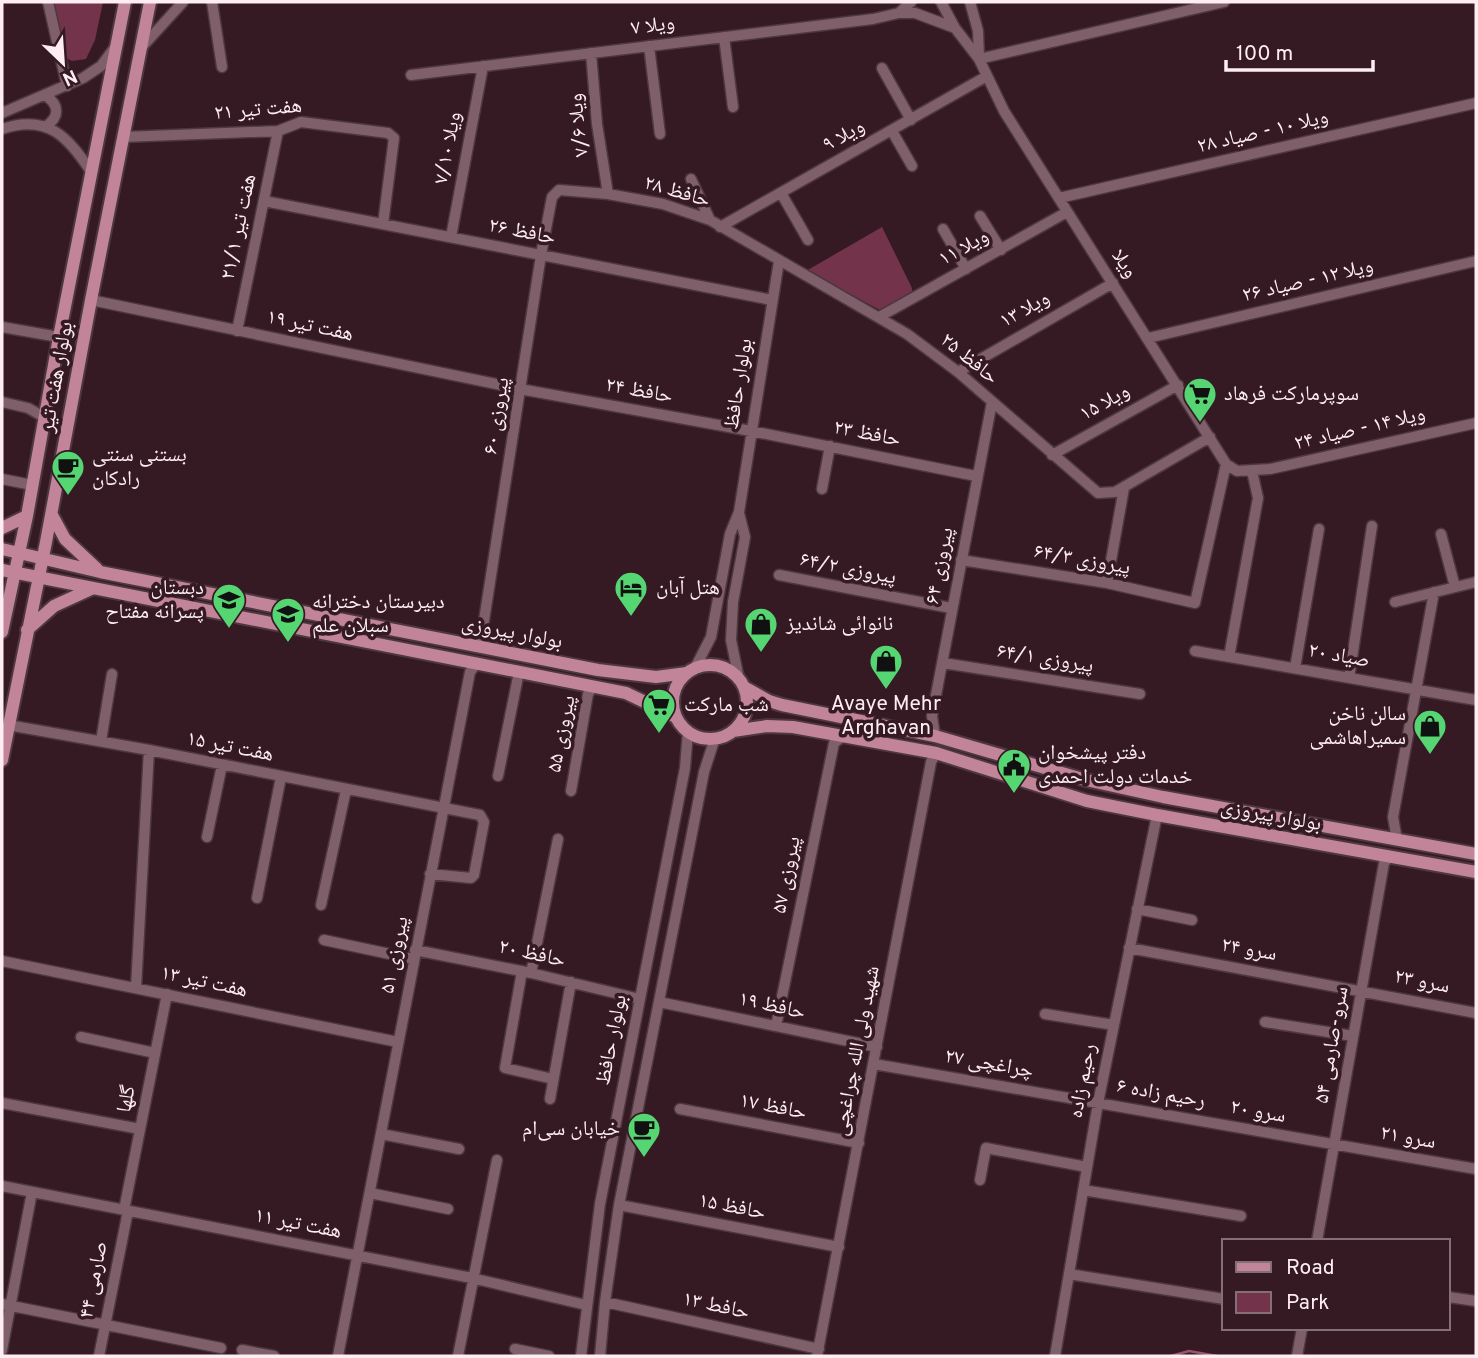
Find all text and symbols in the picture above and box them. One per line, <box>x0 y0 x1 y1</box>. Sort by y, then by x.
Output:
street label: ویلا ۷ <box>629 10 677 42</box>
north arrow <box>28 28 98 98</box>
scale bar <box>1226 28 1373 72</box>
text: 100 m <box>1236 41 1293 68</box>
text: N <box>58 63 81 90</box>
street label: ویلا ۷/۶ <box>562 92 596 158</box>
street label: هفت تیر ۲۱ <box>213 93 303 127</box>
street label: ویلا ۱۰ - صیاد ۲۸ <box>1195 104 1331 160</box>
street label: ویلا ۷/۱۰ <box>428 109 468 187</box>
street label: ویلا ۹ <box>818 113 870 159</box>
street label: حافظ ۲۸ <box>641 170 713 214</box>
street label: هفت تیر ۲۱/۱ <box>215 172 263 282</box>
street label: حافظ ۲۶ <box>486 212 558 252</box>
street label: ویلا ۱۱ <box>934 223 994 273</box>
street label: ویلا <box>1105 244 1143 284</box>
street label: ویلا ۱۲ - صیاد ۲۶ <box>1240 253 1376 309</box>
street label: ویلا ۱۳ <box>995 285 1055 335</box>
street label: هفت تیر ۱۹ <box>264 304 356 348</box>
street label: بولوار هفت تیر <box>34 319 80 436</box>
street label: حافظ ۲۵ <box>934 327 1004 391</box>
street label: بولوار حافظ <box>718 337 760 431</box>
street label: حافظ ۲۴ <box>603 372 675 410</box>
street label: پیروزی ۶۰ <box>478 375 516 457</box>
supermarket icon: سوپرمارکت فرهاد <box>1181 375 1219 424</box>
street label: ویلا ۱۵ <box>1075 378 1135 428</box>
place label: سوپرمارکت فرهاد <box>1224 381 1359 408</box>
street label: ویلا ۱۴ - صیاد ۲۴ <box>1292 401 1428 457</box>
street label: حافظ ۲۳ <box>831 414 903 454</box>
place label: بستنی سنتی رادکان <box>92 442 187 493</box>
cafe icon: بستنی سنتی رادکان <box>49 448 87 497</box>
street label: پیروزی ۶۴ <box>919 525 961 607</box>
street label: پیروزی ۶۴/۳ <box>1032 538 1132 582</box>
street label: پیروزی ۶۴/۲ <box>797 546 899 592</box>
hotel icon: هتل آبان <box>612 569 650 618</box>
place label: دبستان پسرانه مفتاح <box>105 575 204 626</box>
place label: هتل آبان <box>656 575 720 602</box>
school or university icon: دبستان پسرانه مفتاح <box>210 581 248 630</box>
place label: دبیرستان دخترانه سبلان علم <box>312 589 445 640</box>
school or university icon: دبیرستان دخترانه سبلان علم <box>269 595 307 644</box>
shop icon: نانوائی شاندیز <box>742 605 780 654</box>
street label: بولوار پیروزی <box>459 610 565 656</box>
place label: نانوائی شاندیز <box>785 611 893 638</box>
street label: صیاد ۲۰ <box>1306 637 1372 675</box>
street label: پیروزی ۶۴/۱ <box>995 638 1095 680</box>
shop icon: Avaye Mehr Arghavan <box>867 642 905 691</box>
supermarket icon: شب مارکت <box>640 686 678 735</box>
place label: Avaye Mehr Arghavan <box>831 691 941 742</box>
place label: شب مارکت <box>684 692 769 719</box>
street label: پیروزی ۵۵ <box>541 693 583 775</box>
place label: سالن ناخن سمیراهاشمی <box>1310 701 1406 752</box>
shop icon: سالن ناخن سمیراهاشمی <box>1411 707 1449 756</box>
street label: هفت تیر ۱۵ <box>184 725 276 769</box>
place label: دفتر پیشخوان خدمات دولت احمدی <box>1038 740 1192 791</box>
public building icon: دفتر پیشخوان خدمات دولت احمدی <box>995 746 1033 795</box>
street label: بولوار پیروزی <box>1218 794 1324 838</box>
street label: پیروزی ۵۷ <box>766 834 808 916</box>
street label: پیروزی ۵۱ <box>374 914 416 996</box>
street label: سرو ۲۴ <box>1219 932 1279 968</box>
street label: حافظ ۲۰ <box>496 934 568 974</box>
street label: هفت تیر ۱۳ <box>158 960 250 1004</box>
street label: سرو ۲۳ <box>1392 963 1452 1001</box>
street label: شهید ولی الله چراغچی <box>827 964 887 1138</box>
street label: سرو-صارمی ۵۴ <box>1308 984 1356 1106</box>
street label: حافظ ۱۹ <box>736 986 808 1026</box>
street label: بولوار حافظ <box>590 992 634 1088</box>
street label: رحیم زاده <box>1063 1041 1103 1121</box>
street label: چراغچی ۲۷ <box>943 1043 1035 1085</box>
street label: رحیم زاده ۶ <box>1114 1073 1208 1115</box>
street label: گلها <box>111 1083 143 1115</box>
street label: حافظ ۱۷ <box>737 1087 809 1127</box>
street label: سرو ۲۰ <box>1228 1094 1288 1130</box>
cafe icon: خیابان سی‌ام <box>625 1110 663 1159</box>
place label: خیابان سی‌ام <box>522 1116 620 1143</box>
street label: سرو ۲۱ <box>1378 1120 1438 1156</box>
street label: حافظ ۱۵ <box>696 1187 768 1227</box>
street label: هفت تیر ۱۱ <box>252 1202 344 1246</box>
street label: صارمی ۴۴ <box>73 1239 115 1321</box>
legend <box>1222 1239 1450 1330</box>
text: Road <box>1286 1255 1335 1282</box>
street label: حافط ۱۳ <box>680 1286 752 1326</box>
text: Park <box>1286 1290 1329 1317</box>

